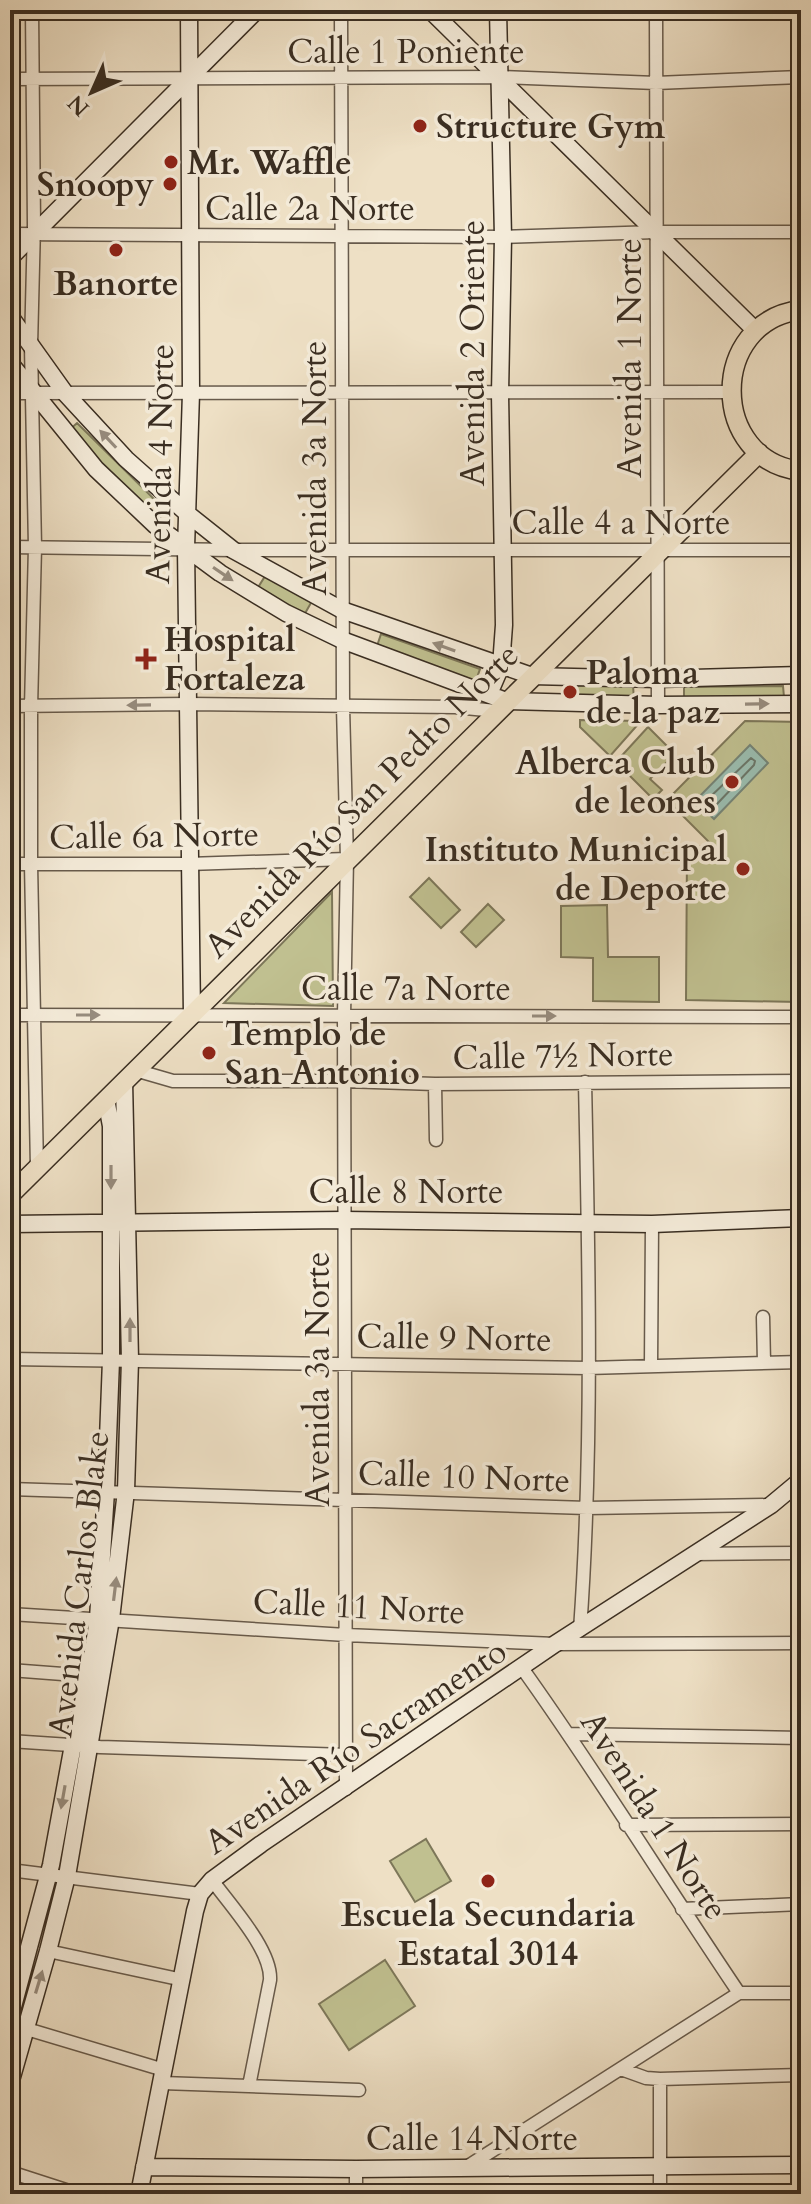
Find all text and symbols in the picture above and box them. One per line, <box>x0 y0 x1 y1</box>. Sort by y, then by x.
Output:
street label: Calle 1 Poniente <box>287 29 525 75</box>
north arrow <box>52 52 132 132</box>
text: N <box>61 88 96 123</box>
place label: Structure Gym <box>436 104 666 150</box>
marker: Structure Gym <box>411 117 429 135</box>
place label: Mr. Waffle <box>187 140 352 186</box>
marker: Mr. Waffle <box>162 153 180 171</box>
place label: Snoopy <box>37 162 154 208</box>
marker: Snoopy <box>161 175 179 193</box>
street label: Calle 2a Norte <box>205 186 415 232</box>
street label: Avenida 2 Oriente <box>450 220 496 486</box>
street label: Avenida 1 Norte <box>607 238 653 478</box>
marker: Banorte <box>107 241 125 259</box>
place label: Banorte <box>53 261 179 307</box>
street label: Avenida 3a Norte <box>292 341 338 595</box>
street label: Avenida 4 Norte <box>135 344 185 584</box>
one-way arrow <box>99 430 117 449</box>
street label: Calle 4 a Norte <box>512 500 730 546</box>
one-way arrow <box>212 567 234 581</box>
place label: Hospital Fortaleza <box>164 617 305 702</box>
street label: Avenida Río San Pedro Norte <box>194 633 529 968</box>
one-way arrow <box>431 640 455 653</box>
marker: Hospital Fortaleza <box>135 648 157 670</box>
place label: Paloma de la paz <box>586 650 720 735</box>
marker: Paloma de la paz <box>561 683 579 701</box>
one-way arrow <box>745 698 770 710</box>
one-way arrow <box>126 699 151 711</box>
place label: Alberca Club de leones <box>515 740 716 825</box>
marker: Alberca Club de leones <box>723 773 741 791</box>
street label: Calle 6a Norte <box>49 811 259 861</box>
place label: Instituto Municipal de Deporte <box>425 827 727 912</box>
marker: Instituto Municipal de Deporte <box>734 860 752 878</box>
street label: Calle 7a Norte <box>301 966 511 1012</box>
one-way arrow <box>76 1009 101 1021</box>
one-way arrow <box>532 1010 557 1023</box>
place label: Templo de San Antonio <box>225 1011 420 1096</box>
street label: Calle 7½ Norte <box>452 1031 674 1081</box>
marker: Templo de San Antonio <box>200 1044 218 1062</box>
one-way arrow <box>105 1165 117 1190</box>
street label: Calle 8 Norte <box>308 1169 504 1215</box>
street label: Avenida 3a Norte <box>295 1252 341 1506</box>
street label: Calle 9 Norte <box>356 1313 552 1363</box>
one-way arrow <box>124 1317 136 1342</box>
street label: Avenida Carlos Blake <box>37 1428 121 1740</box>
street label: Calle 10 Norte <box>357 1450 571 1504</box>
one-way arrow <box>108 1576 121 1601</box>
street label: Calle 11 Norte <box>252 1578 466 1636</box>
street label: Avenida Río Sacramento <box>195 1628 516 1865</box>
street label: Avenida 1 Norte <box>569 1702 739 1929</box>
one-way arrow <box>57 1785 69 1810</box>
marker: Escuela Secundaria Estatal 3014 <box>479 1872 497 1890</box>
place label: Escuela Secundaria Estatal 3014 <box>341 1892 635 1977</box>
one-way arrow <box>33 1969 46 1993</box>
street label: Calle 14 Norte <box>366 2116 578 2162</box>

